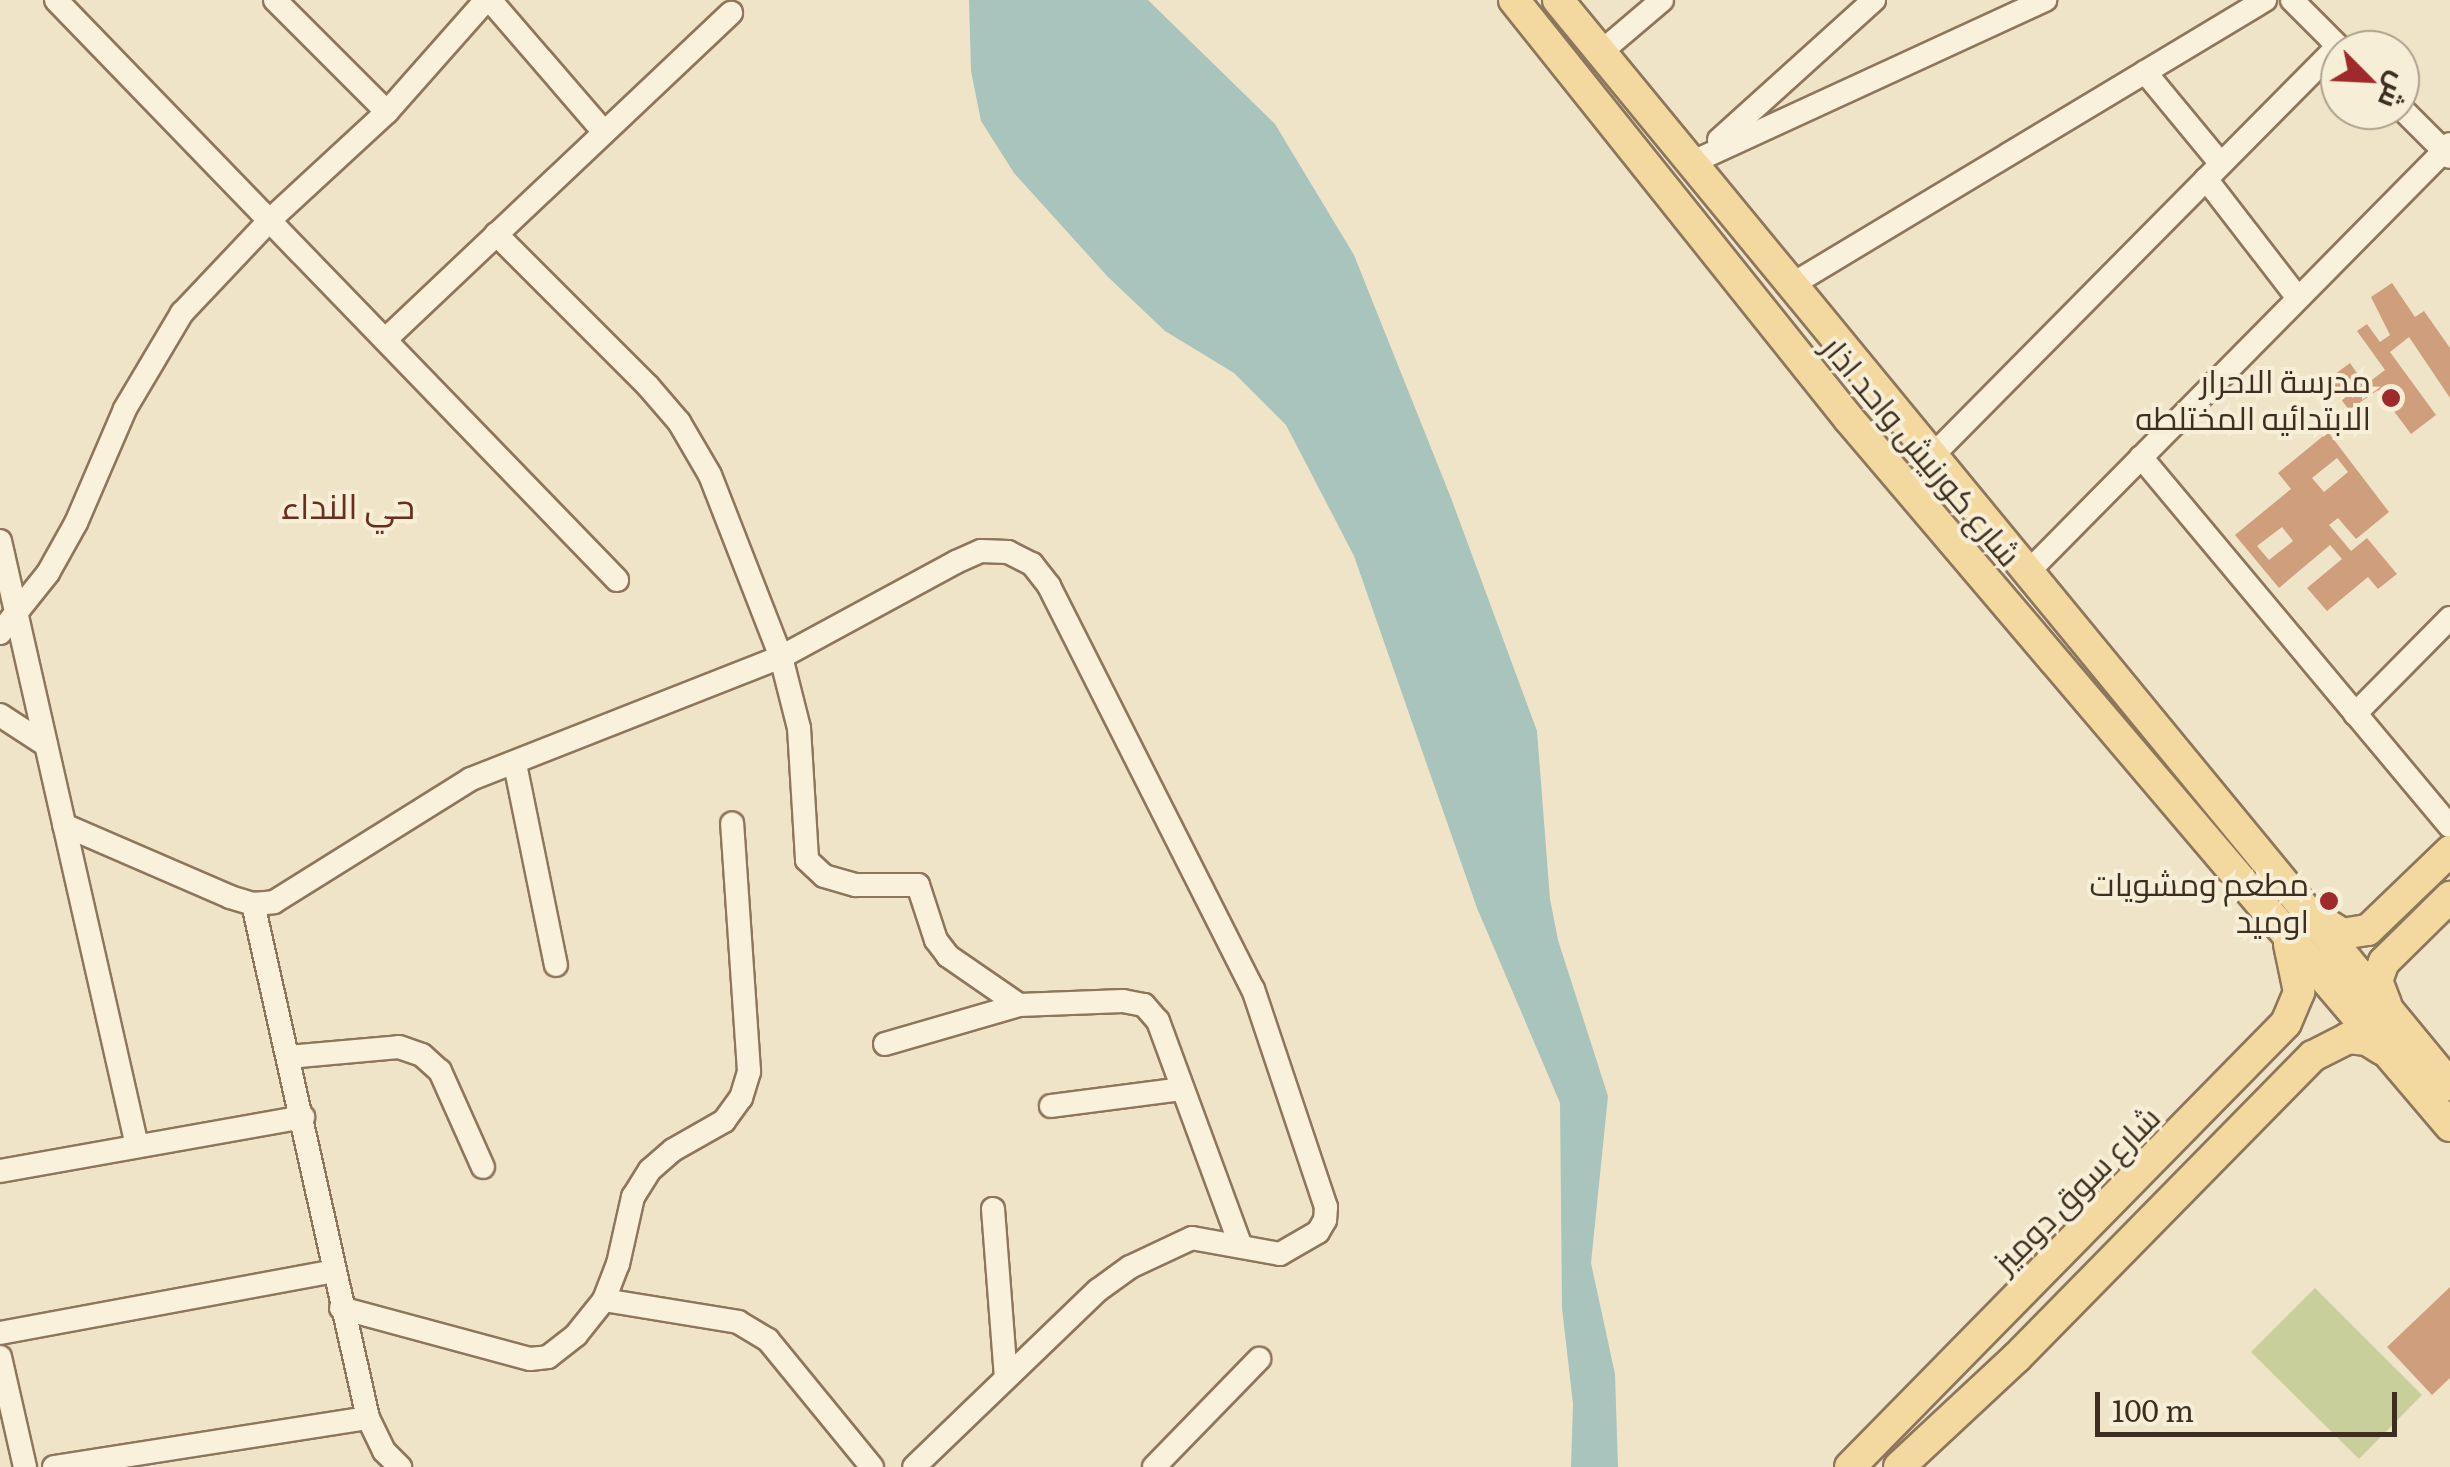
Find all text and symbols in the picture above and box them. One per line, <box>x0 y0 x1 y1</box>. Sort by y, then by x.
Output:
north arrow <box>2320 30 2420 130</box>
text: ش <box>2369 66 2422 116</box>
street label: شارع كورنيش واحد اذار <box>1816 327 2030 573</box>
place label: مدرسة الاحرار الابتدائيه المختلطه <box>2135 361 2371 436</box>
marker: مدرسة الاحرار الابتدائيه المختلطه <box>2380 387 2402 409</box>
district label: حي النداء <box>281 483 415 525</box>
place label: مطعم ومشويات اوميد <box>2089 864 2309 939</box>
marker: مطعم ومشويات اوميد <box>2318 890 2340 912</box>
street label: شارع سوق دوميز <box>1984 1097 2166 1279</box>
scale bar <box>2100 1372 2402 1434</box>
text: 100 m <box>2112 1387 2194 1431</box>

